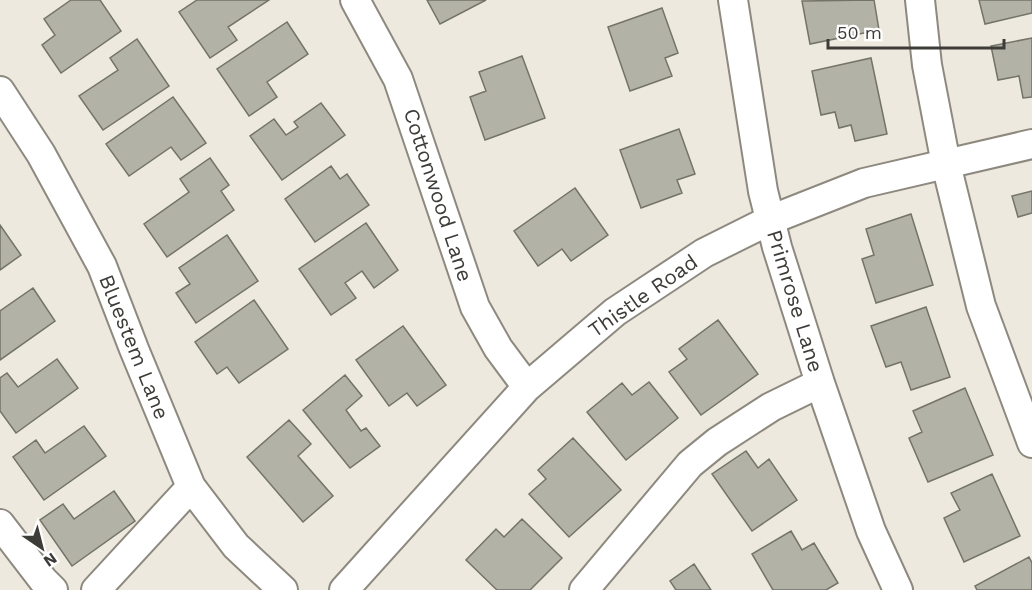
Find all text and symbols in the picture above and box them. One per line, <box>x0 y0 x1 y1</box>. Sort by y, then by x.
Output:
scale bar <box>828 12 1004 50</box>
text: 50 m <box>837 22 882 43</box>
street label: Cottonwood Lane <box>399 105 478 285</box>
street label: Primrose Lane <box>762 227 829 375</box>
street label: Thistle Road <box>583 249 702 342</box>
street label: Bluestem Lane <box>94 271 175 423</box>
north arrow <box>12 518 72 578</box>
text: N <box>40 549 61 571</box>

